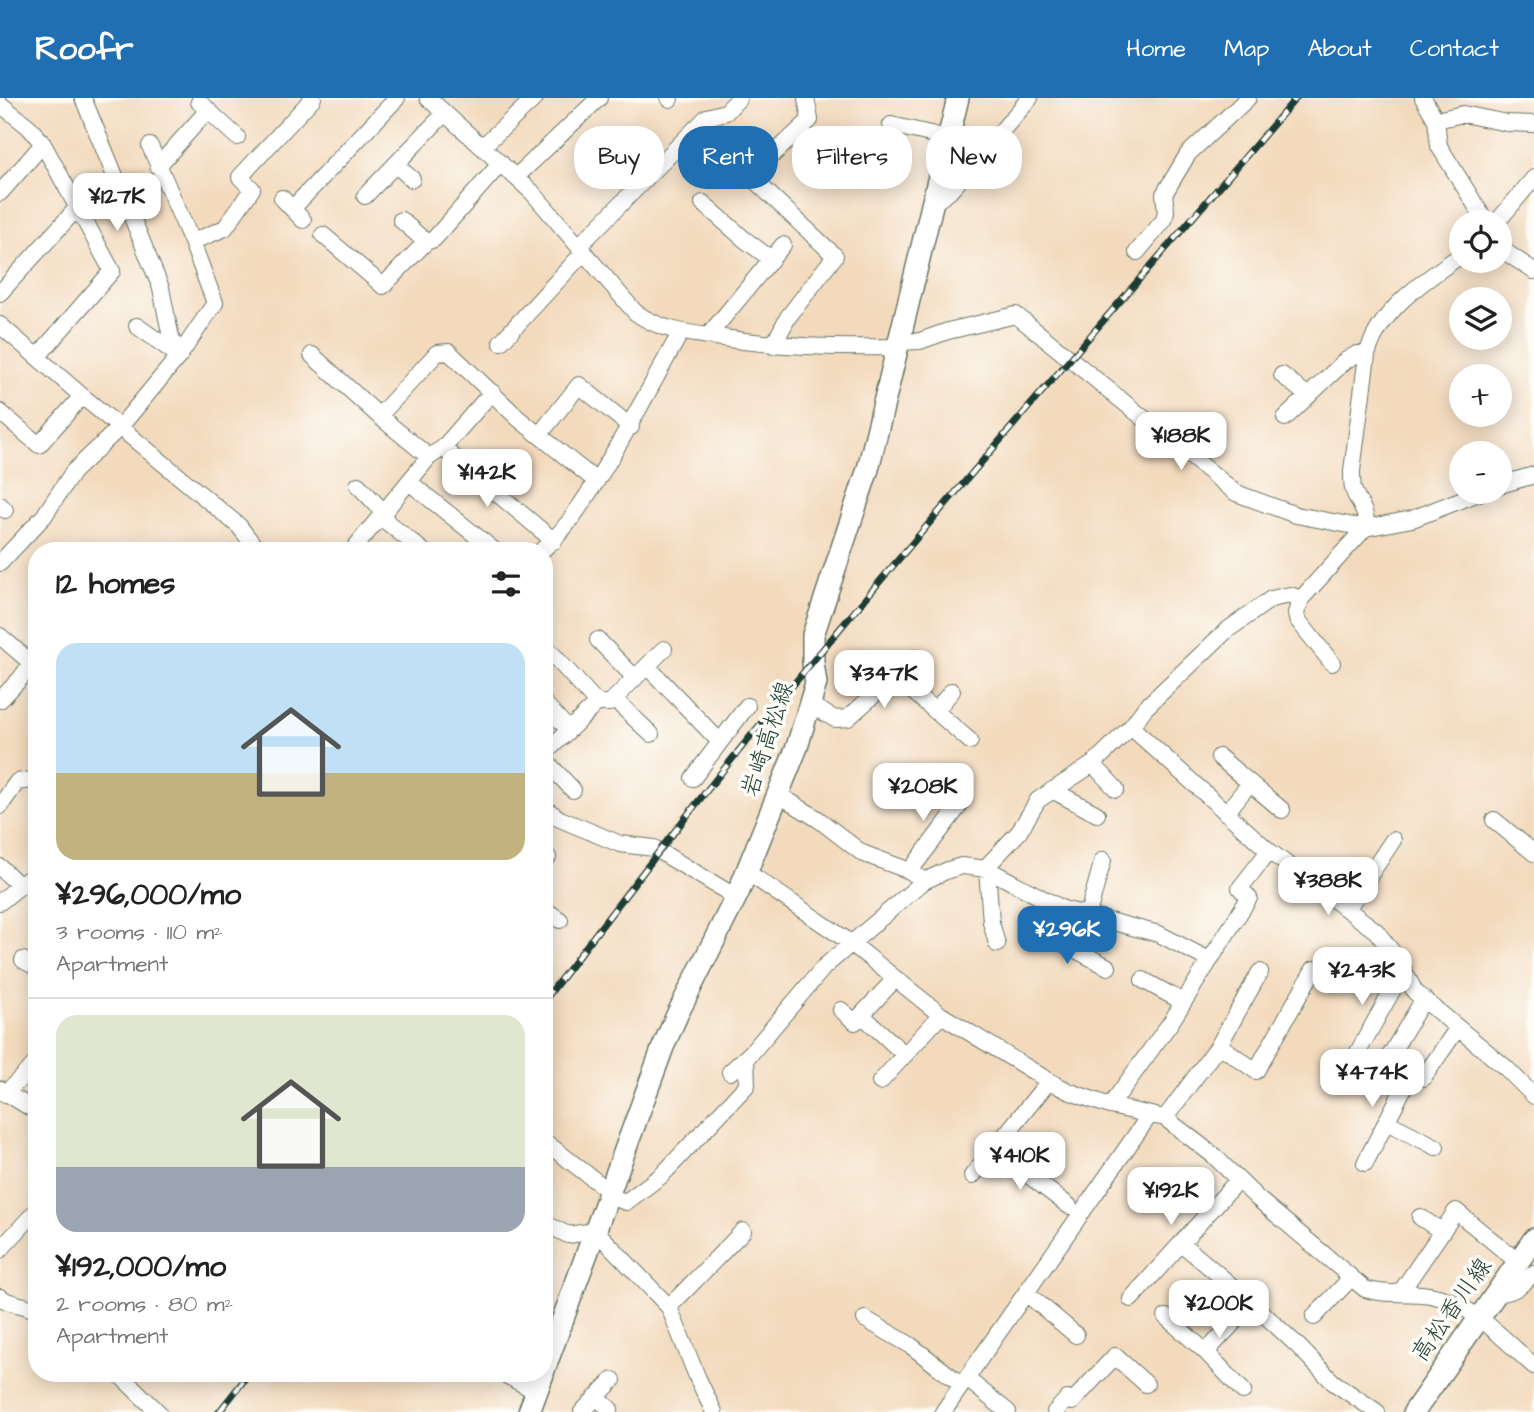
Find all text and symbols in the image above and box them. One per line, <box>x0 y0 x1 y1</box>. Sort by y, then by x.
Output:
text: Roofr <box>35 26 133 72</box>
text: Home <box>1126 32 1186 66</box>
text: Map <box>1224 32 1269 66</box>
text: About <box>1307 32 1372 66</box>
text: Contact <box>1410 32 1499 66</box>
chip: Buy <box>574 126 664 189</box>
chip: Rent <box>678 126 778 189</box>
chip: Filters <box>792 126 912 189</box>
chip: New <box>926 126 1022 189</box>
pin: ¥127K <box>68 174 166 233</box>
text: ¥127K <box>89 180 145 212</box>
map controls <box>1449 210 1512 504</box>
button: locate <box>1449 210 1512 273</box>
button: layers <box>1449 287 1512 350</box>
button: + <box>1449 364 1512 427</box>
pin: ¥188K <box>1132 412 1230 472</box>
text: ¥188K <box>1152 419 1210 451</box>
button: − <box>1449 441 1512 504</box>
pin: ¥142K <box>438 450 536 509</box>
text: ¥142K <box>458 456 516 488</box>
text: 12 homes <box>56 563 175 605</box>
icon: filters <box>487 565 525 603</box>
pin: ¥347K <box>835 650 933 710</box>
text: ¥347K <box>850 657 918 689</box>
street label: 岩崎高松線 <box>733 677 803 801</box>
icon: home <box>228 689 354 815</box>
pin: ¥208K <box>874 764 972 823</box>
text: ¥208K <box>889 770 957 802</box>
pin: ¥388K <box>1279 858 1377 917</box>
text: ¥388K <box>1294 864 1362 896</box>
text: ¥296,000/mo <box>56 874 241 916</box>
pin: ¥296K <box>1018 906 1116 966</box>
text: ¥296K <box>1034 913 1100 945</box>
text: 3 rooms · 110 m² <box>56 916 223 948</box>
text: Apartment <box>56 948 168 980</box>
pin: ¥243K <box>1313 948 1411 1007</box>
text: ¥243K <box>1329 954 1395 986</box>
pin: ¥474K <box>1323 1049 1421 1109</box>
text: ¥474K <box>1336 1056 1408 1088</box>
icon: home <box>228 1061 354 1187</box>
pin: ¥410K <box>971 1132 1069 1192</box>
text: ¥410K <box>990 1139 1050 1171</box>
pin: ¥192K <box>1122 1168 1220 1227</box>
text: ¥192K <box>1143 1174 1199 1206</box>
text: ¥192,000/mo <box>56 1246 226 1288</box>
street label: 高松香川線 <box>1404 1251 1500 1369</box>
pin: ¥200K <box>1170 1280 1268 1340</box>
text: ¥200K <box>1185 1287 1253 1319</box>
text: 2 rooms · 80 m² <box>56 1288 233 1320</box>
text: Apartment <box>56 1320 168 1352</box>

